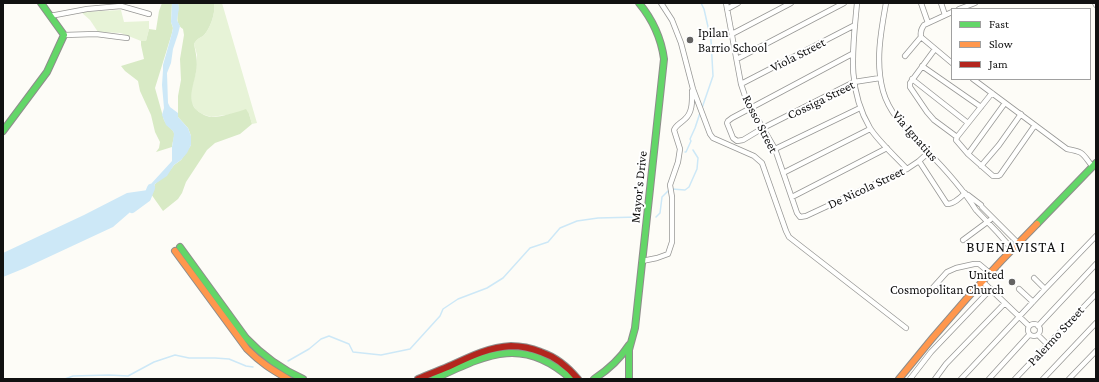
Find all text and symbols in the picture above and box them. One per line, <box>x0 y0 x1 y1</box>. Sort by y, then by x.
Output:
legend <box>951 8 1091 80</box>
text: Fast <box>989 17 1009 31</box>
place label: Ipilan Barrio School <box>698 25 767 56</box>
marker: Ipilan Barrio School <box>685 35 695 45</box>
street label: Viola Street <box>768 35 828 75</box>
text: Slow <box>989 37 1013 51</box>
text: Jam <box>989 57 1008 71</box>
street label: Cossiga Street <box>785 77 857 123</box>
street label: Rosso Street <box>739 92 781 156</box>
street label: Via Ignatius <box>889 107 941 165</box>
street label: Mayor's Drive <box>627 150 651 224</box>
street label: De Nicola Street <box>825 163 907 213</box>
district label: BUENAVISTA I <box>966 238 1066 256</box>
place label: United Cosmopolitan Church <box>890 267 1004 298</box>
marker: United Cosmopolitan Church <box>1007 277 1017 287</box>
street label: Palermo Street <box>1024 303 1088 369</box>

